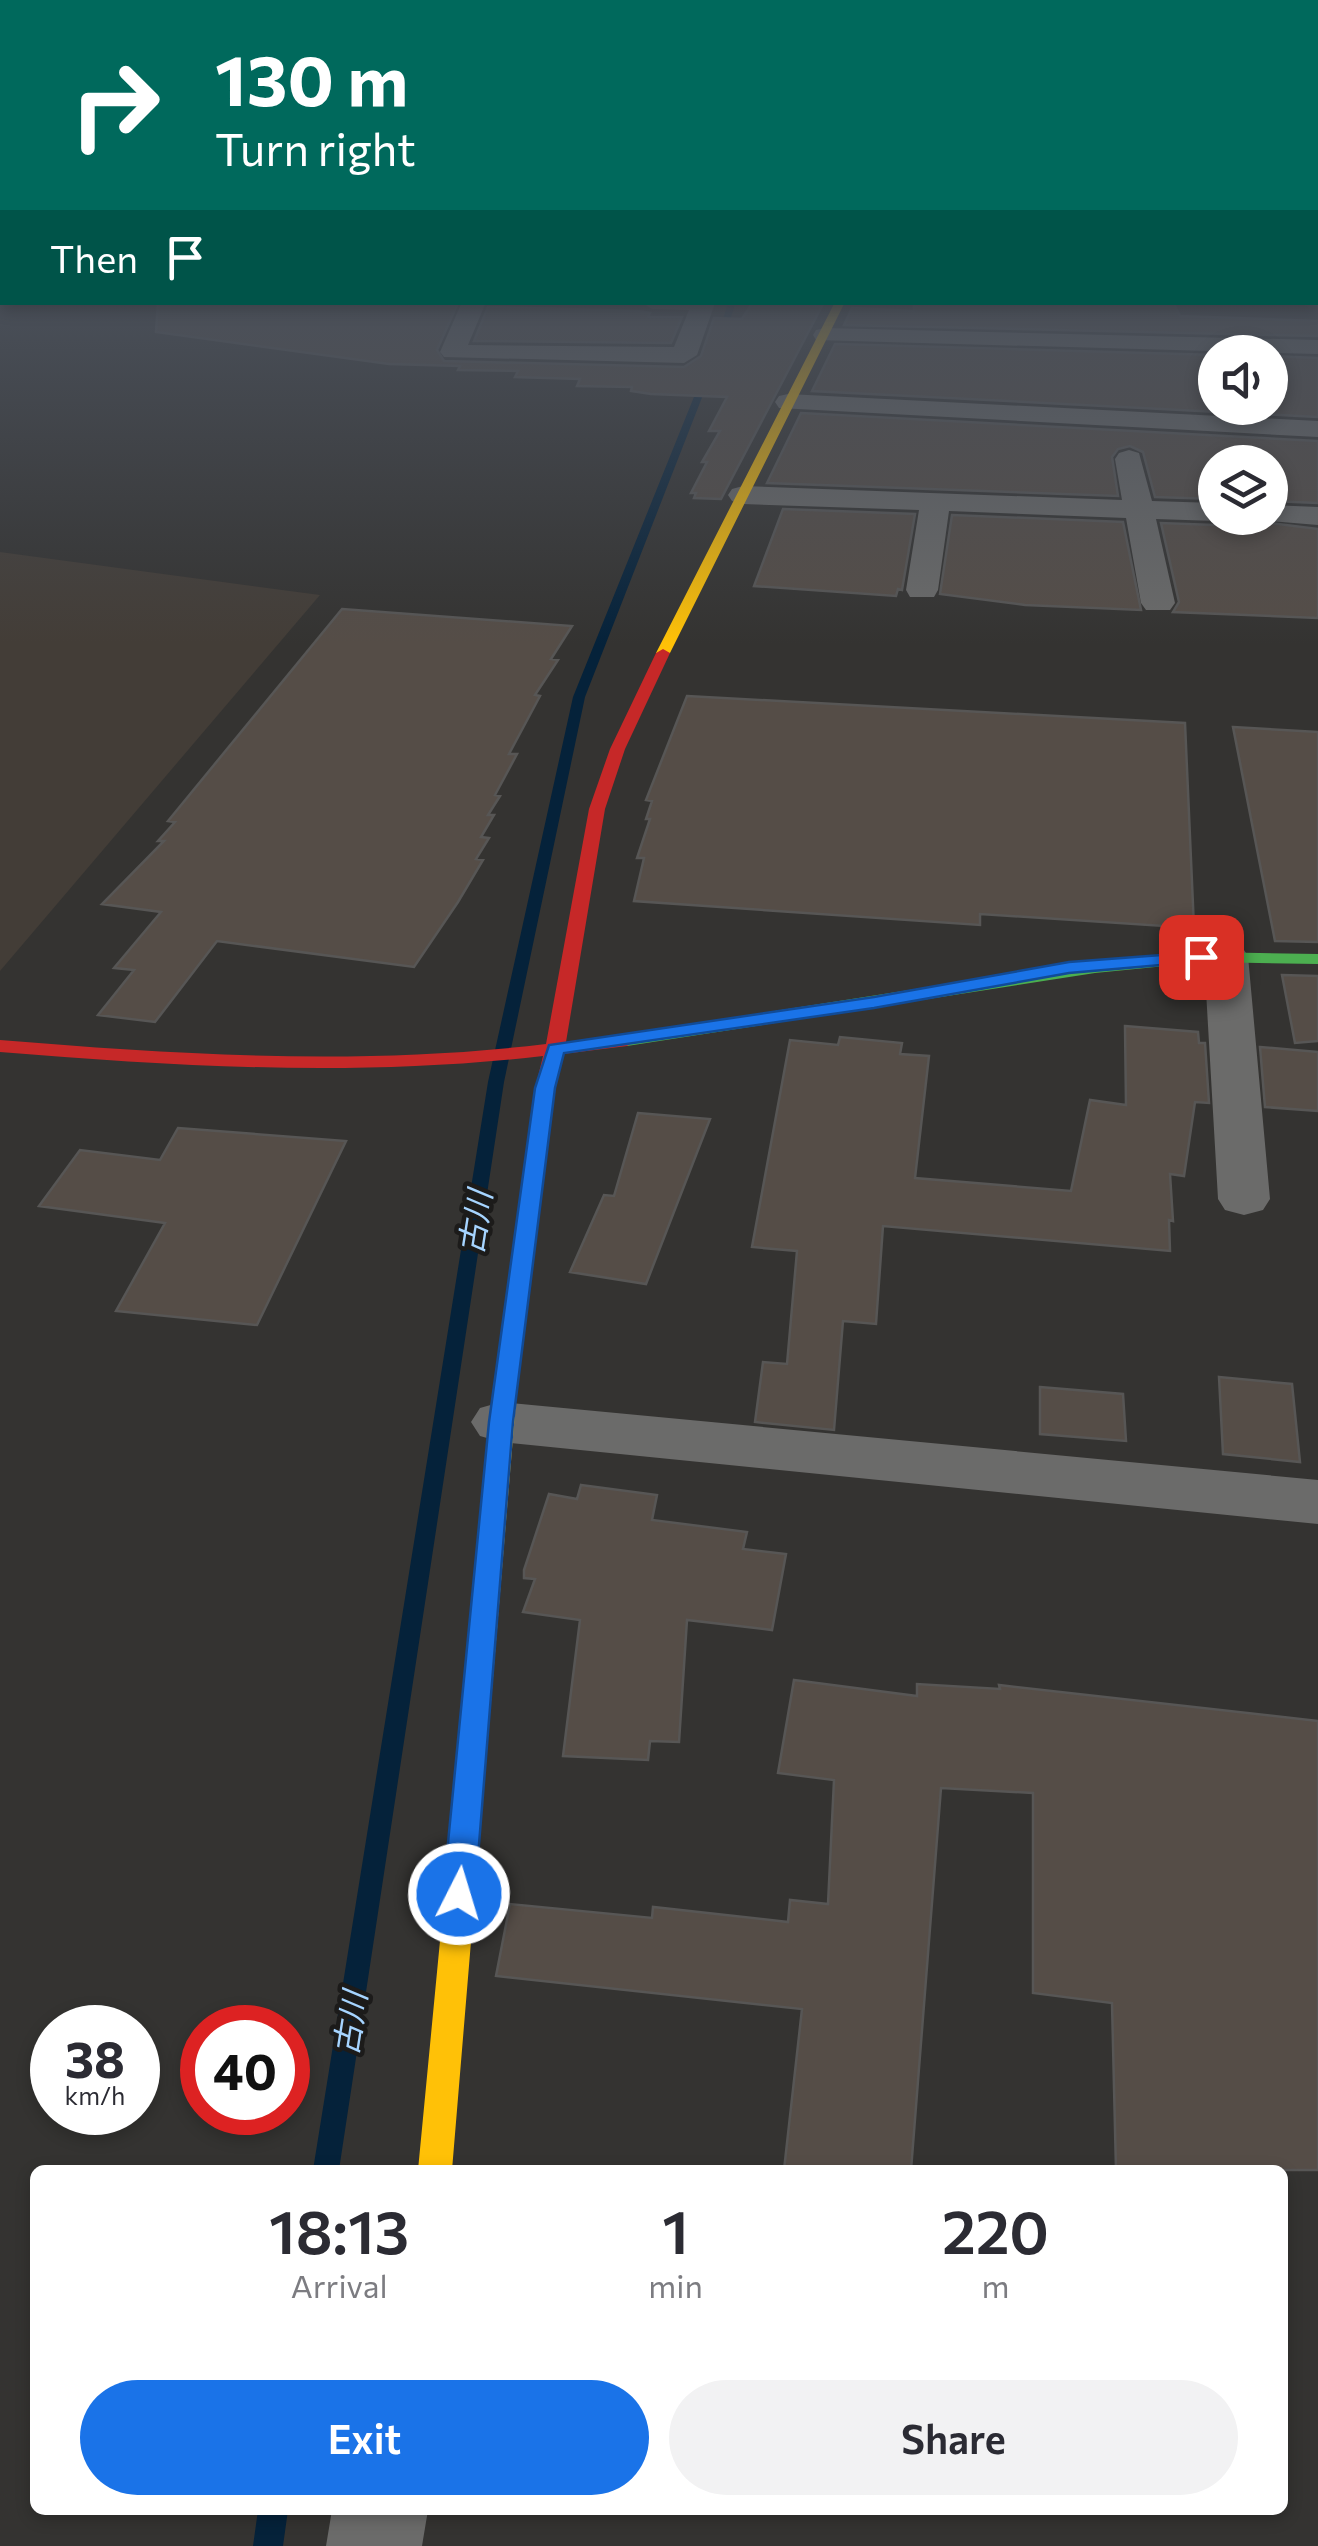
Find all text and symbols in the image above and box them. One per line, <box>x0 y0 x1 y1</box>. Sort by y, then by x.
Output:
text: 130 m <box>215 35 408 120</box>
icon: right <box>50 40 180 170</box>
text: Turn right <box>215 120 416 175</box>
icon: arrive <box>158 230 213 285</box>
text: Then <box>50 234 138 281</box>
map controls <box>1198 335 1288 535</box>
button: sound <box>1198 335 1288 425</box>
button: layers <box>1198 445 1288 535</box>
pin <box>1159 915 1244 1000</box>
icon: arrive <box>1174 930 1229 985</box>
water label: 古川 <box>449 1184 499 1257</box>
position arrow <box>407 1842 511 1946</box>
water label: 古川 <box>324 1985 374 2058</box>
speed limit sign: 40 <box>180 2005 310 2135</box>
text: 38 <box>65 2027 125 2088</box>
text: km/h <box>65 2080 125 2110</box>
text: 18:13 <box>269 2193 409 2266</box>
text: 1 <box>662 2193 689 2266</box>
text: 220 <box>942 2193 1049 2266</box>
text: Arrival <box>291 2265 388 2305</box>
text: min <box>648 2265 703 2305</box>
text: m <box>981 2265 1009 2305</box>
button: Exit <box>80 2380 649 2495</box>
button: Share <box>669 2380 1238 2495</box>

